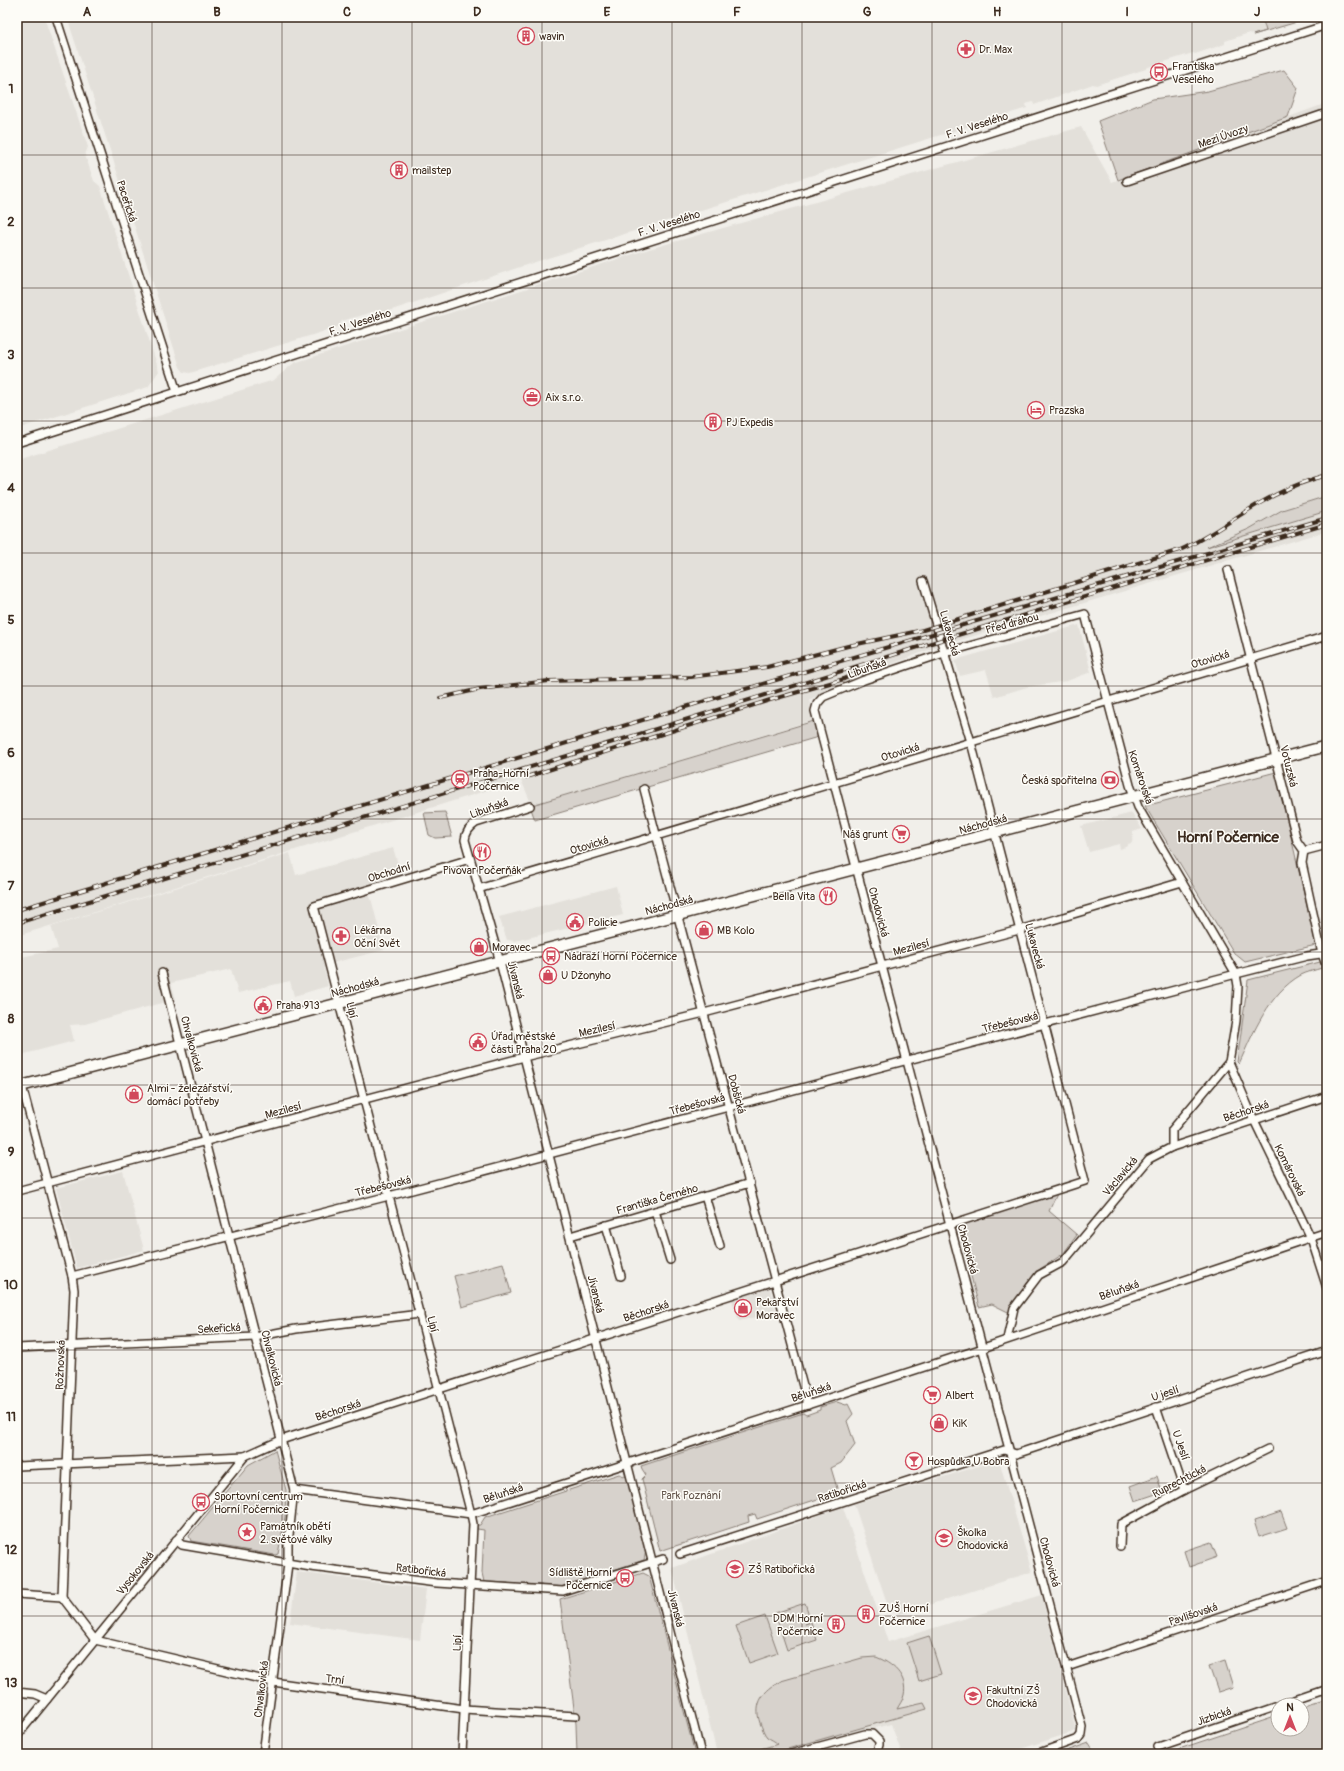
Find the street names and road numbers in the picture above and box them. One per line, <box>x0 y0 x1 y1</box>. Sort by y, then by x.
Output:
street label: F. V. Veselého <box>944 109 1010 142</box>
street label: Mezi Úvozy <box>1196 122 1250 151</box>
street label: Paceřická <box>114 179 139 224</box>
street label: F. V. Veselého <box>636 207 702 240</box>
street label: F. V. Veselého <box>327 306 393 339</box>
street label: Lukavecká <box>937 609 962 658</box>
street label: Před dráhou <box>984 610 1040 637</box>
street label: Otovická <box>1189 647 1231 671</box>
street label: Libuňská <box>846 656 888 681</box>
street label: Otovická <box>879 740 921 764</box>
street label: Votuzská <box>1277 744 1300 788</box>
street label: Komárovská <box>1125 748 1156 806</box>
street label: Libuňská <box>468 796 510 821</box>
street label: Náchodská <box>958 812 1009 837</box>
street label: Otovická <box>568 833 610 857</box>
street label: Obchodní <box>366 860 412 885</box>
street label: Chodovická <box>866 886 891 939</box>
street label: Náchodská <box>644 893 695 918</box>
street label: Lukavecká <box>1022 922 1047 971</box>
street label: Mezilesí <box>892 936 931 959</box>
street label: Jívanská <box>505 960 527 1000</box>
street label: Náchodská <box>330 975 381 1000</box>
street label: Lipí <box>343 1001 360 1020</box>
street label: Třebešovská <box>981 1009 1039 1036</box>
street label: Chvalkovická <box>178 1015 205 1074</box>
street label: Mezilesí <box>578 1019 617 1040</box>
street label: Dobšická <box>725 1073 748 1115</box>
street label: Třebešovská <box>668 1091 726 1118</box>
street label: Běchorská <box>1222 1098 1271 1125</box>
street label: Mezilesí <box>264 1099 303 1122</box>
street label: Komárovská <box>1271 1142 1308 1198</box>
street label: Václavická <box>1100 1154 1141 1199</box>
street label: Třebešovská <box>354 1173 412 1200</box>
street label: Františka Černého <box>615 1182 699 1217</box>
street label: Chodovická <box>955 1223 980 1276</box>
street label: Jívanská <box>585 1274 607 1314</box>
street label: Běluňská <box>1098 1278 1141 1303</box>
street label: Běchorská <box>622 1298 671 1325</box>
street label: Lipí <box>424 1315 441 1334</box>
street label: Sekeřická <box>197 1321 241 1336</box>
street label: Chvalkovická <box>258 1329 285 1388</box>
street label: Rožnovská <box>53 1340 68 1390</box>
street label: Běluňská <box>790 1380 833 1405</box>
street label: U jeslí <box>1150 1383 1181 1404</box>
street label: Běchorská <box>314 1397 363 1424</box>
street label: U Jeslí <box>1169 1428 1192 1462</box>
street label: Ruprechtická <box>1150 1462 1208 1501</box>
street label: Ratibořická <box>816 1478 868 1505</box>
street label: Běluňská <box>482 1481 525 1506</box>
street label: Chodovická <box>1037 1536 1062 1589</box>
street label: Vysokovská <box>114 1549 157 1598</box>
street label: Ratibořická <box>395 1561 447 1580</box>
street label: Jívanská <box>665 1588 687 1628</box>
street label: Pavlišovská <box>1167 1600 1219 1628</box>
street label: Lipí <box>451 1634 464 1652</box>
street label: Chvalkovická <box>252 1660 271 1718</box>
street label: Trní <box>325 1672 345 1687</box>
street label: Jizbická <box>1195 1705 1233 1728</box>

